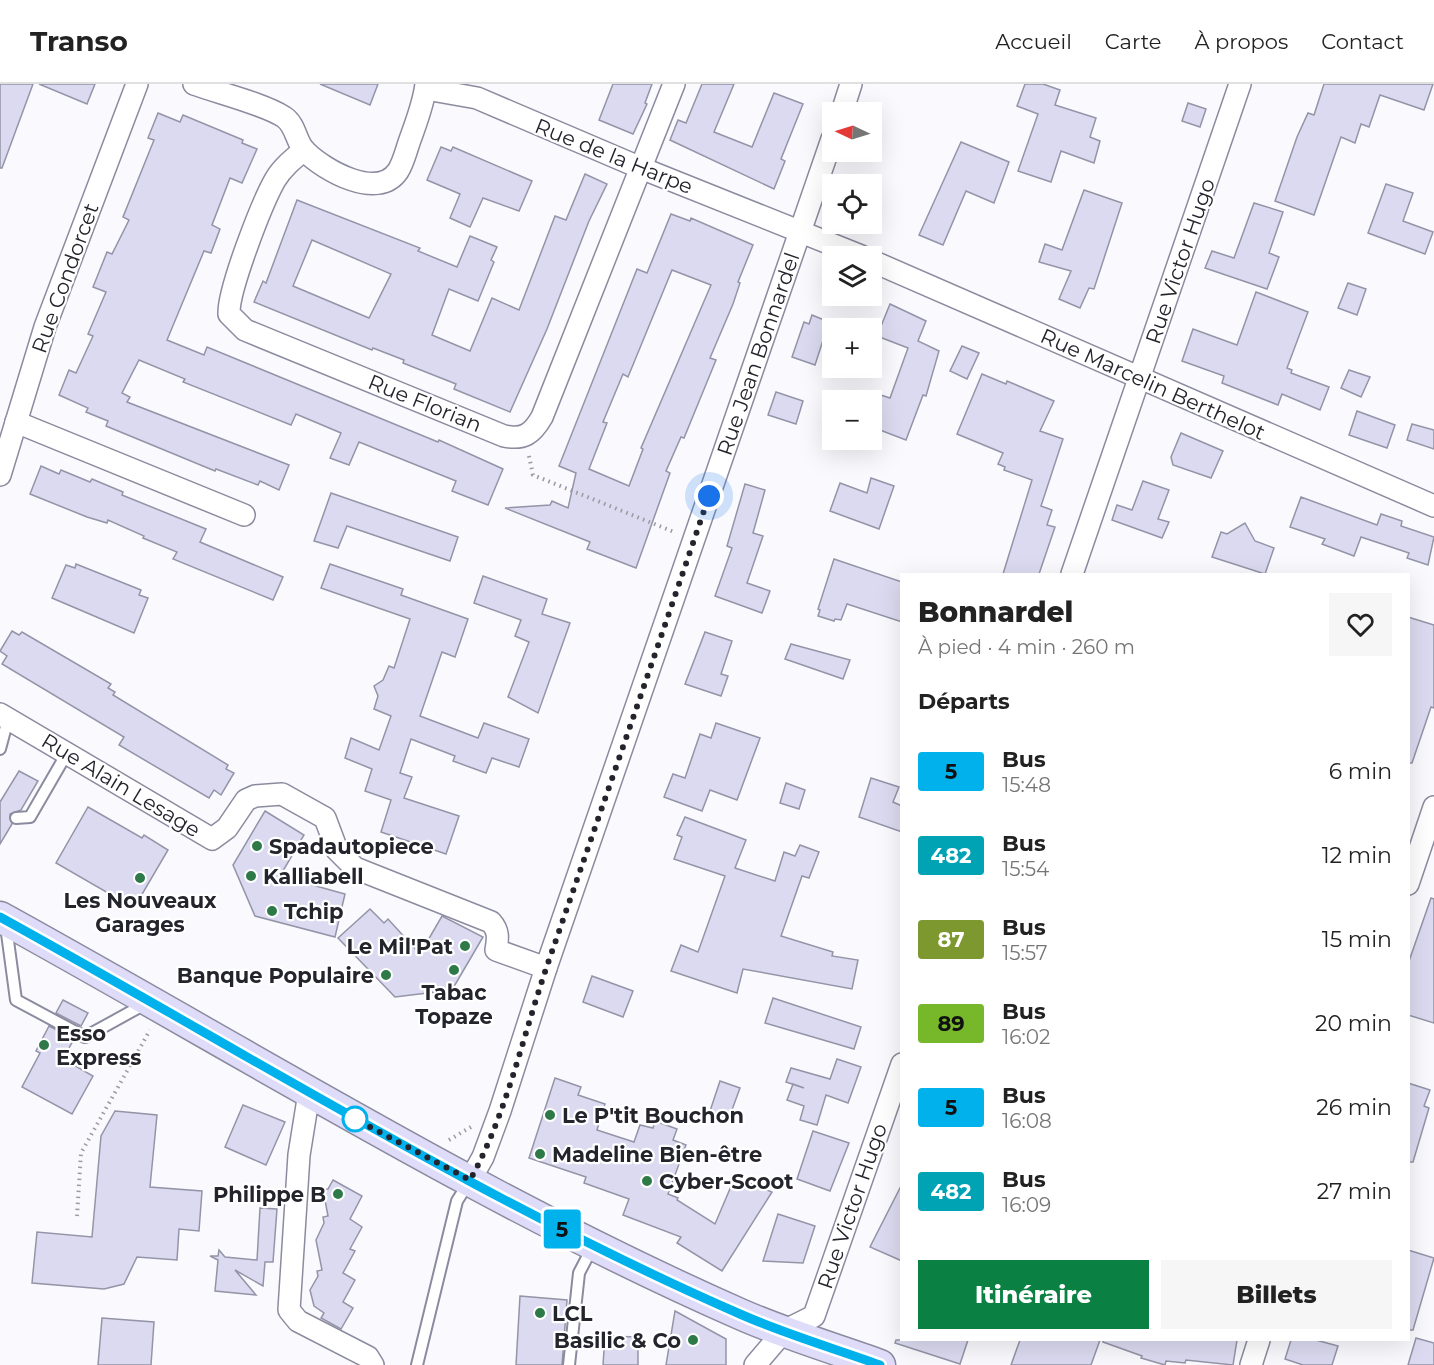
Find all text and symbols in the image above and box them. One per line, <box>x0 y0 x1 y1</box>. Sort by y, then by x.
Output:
text: Transo <box>30 24 128 58</box>
text: Accueil <box>995 29 1072 54</box>
text: Carte <box>1105 29 1161 54</box>
text: À propos <box>1194 29 1288 54</box>
text: Contact <box>1321 29 1404 54</box>
north arrow <box>822 102 882 162</box>
map controls <box>822 102 882 450</box>
street label: Rue de la Harpe <box>531 113 697 199</box>
button: locate <box>822 174 882 234</box>
street label: Rue Victor Hugo <box>1140 175 1220 347</box>
street label: Rue Condorcet <box>26 200 104 356</box>
button: layers <box>822 246 882 306</box>
street label: Rue Jean Bonnardel <box>712 249 804 459</box>
button: + <box>822 318 882 378</box>
street label: Rue Marcelin Berthelot <box>1037 323 1269 445</box>
street label: Rue Florian <box>365 369 485 437</box>
button: − <box>822 390 882 450</box>
your location <box>694 481 724 511</box>
button: heart <box>1329 593 1392 656</box>
text: Bonnardel <box>918 595 1073 629</box>
text: À pied · 4 min · 260 m <box>918 635 1135 659</box>
text: Départs <box>918 688 1010 715</box>
street label: Rue Alain Lesage <box>37 728 205 842</box>
text: Bus <box>1002 746 1046 773</box>
text: 6 min <box>1329 758 1392 785</box>
text: 5 <box>945 759 957 784</box>
text: 15:48 <box>1002 773 1051 797</box>
text: Bus <box>1002 830 1046 857</box>
place label: Spadautopiece <box>269 834 434 859</box>
marker: Spadautopiece <box>250 839 264 853</box>
text: 12 min <box>1322 842 1392 869</box>
text: 482 <box>931 843 971 868</box>
text: 15:54 <box>1002 857 1049 881</box>
place label: Kalliabell <box>263 864 364 889</box>
marker: Kalliabell <box>244 869 258 883</box>
marker: Les Nouveaux Garages <box>133 871 147 885</box>
place label: Les Nouveaux Garages <box>63 888 217 937</box>
place label: Tchip <box>284 899 343 924</box>
marker: Tchip <box>265 904 279 918</box>
text: Bus <box>1002 914 1046 941</box>
text: 15 min <box>1322 926 1392 953</box>
text: 87 <box>938 927 964 952</box>
place label: Le Mil'Pat <box>347 934 453 959</box>
marker: Le Mil'Pat <box>458 939 472 953</box>
text: 15:57 <box>1002 941 1048 965</box>
place label: Banque Populaire <box>177 963 374 988</box>
marker: Tabac Topaze <box>447 963 461 977</box>
marker: Banque Populaire <box>379 968 393 982</box>
place label: Tabac Topaze <box>415 980 493 1029</box>
text: Bus <box>1002 998 1046 1025</box>
text: 20 min <box>1315 1010 1392 1037</box>
text: 89 <box>937 1011 965 1036</box>
place label: Esso Express <box>56 1021 141 1070</box>
text: 16:02 <box>1002 1025 1050 1049</box>
marker: Esso Express <box>37 1038 51 1052</box>
text: Bus <box>1002 1082 1046 1109</box>
text: 26 min <box>1316 1094 1392 1121</box>
text: 5 <box>945 1095 957 1120</box>
place label: Le P'tit Bouchon <box>562 1103 744 1128</box>
unlabelled marker <box>342 1106 368 1132</box>
marker: Le P'tit Bouchon <box>543 1108 557 1122</box>
text: 16:08 <box>1002 1109 1052 1133</box>
street label: Rue Victor Hugo <box>812 1120 892 1292</box>
place label: Madeline Bien-être <box>552 1142 762 1167</box>
marker: Madeline Bien-être <box>533 1147 547 1161</box>
text: Bus <box>1002 1166 1046 1193</box>
place label: Cyber-Scoot <box>659 1169 794 1194</box>
marker: Cyber-Scoot <box>640 1174 654 1188</box>
text: 27 min <box>1317 1178 1392 1205</box>
text: 482 <box>931 1179 971 1204</box>
place label: Philippe B <box>213 1182 326 1207</box>
marker: Philippe B <box>331 1187 345 1201</box>
text: 16:09 <box>1002 1193 1051 1217</box>
line badge: 5 <box>542 1210 582 1248</box>
text: 5 <box>556 1217 568 1242</box>
button: Itinéraire <box>918 1260 1149 1329</box>
button: Billets <box>1161 1260 1392 1329</box>
place label: LCL <box>552 1301 593 1326</box>
marker: LCL <box>533 1306 547 1320</box>
place label: Basilic & Co <box>554 1328 681 1353</box>
marker: Basilic & Co <box>686 1333 700 1347</box>

